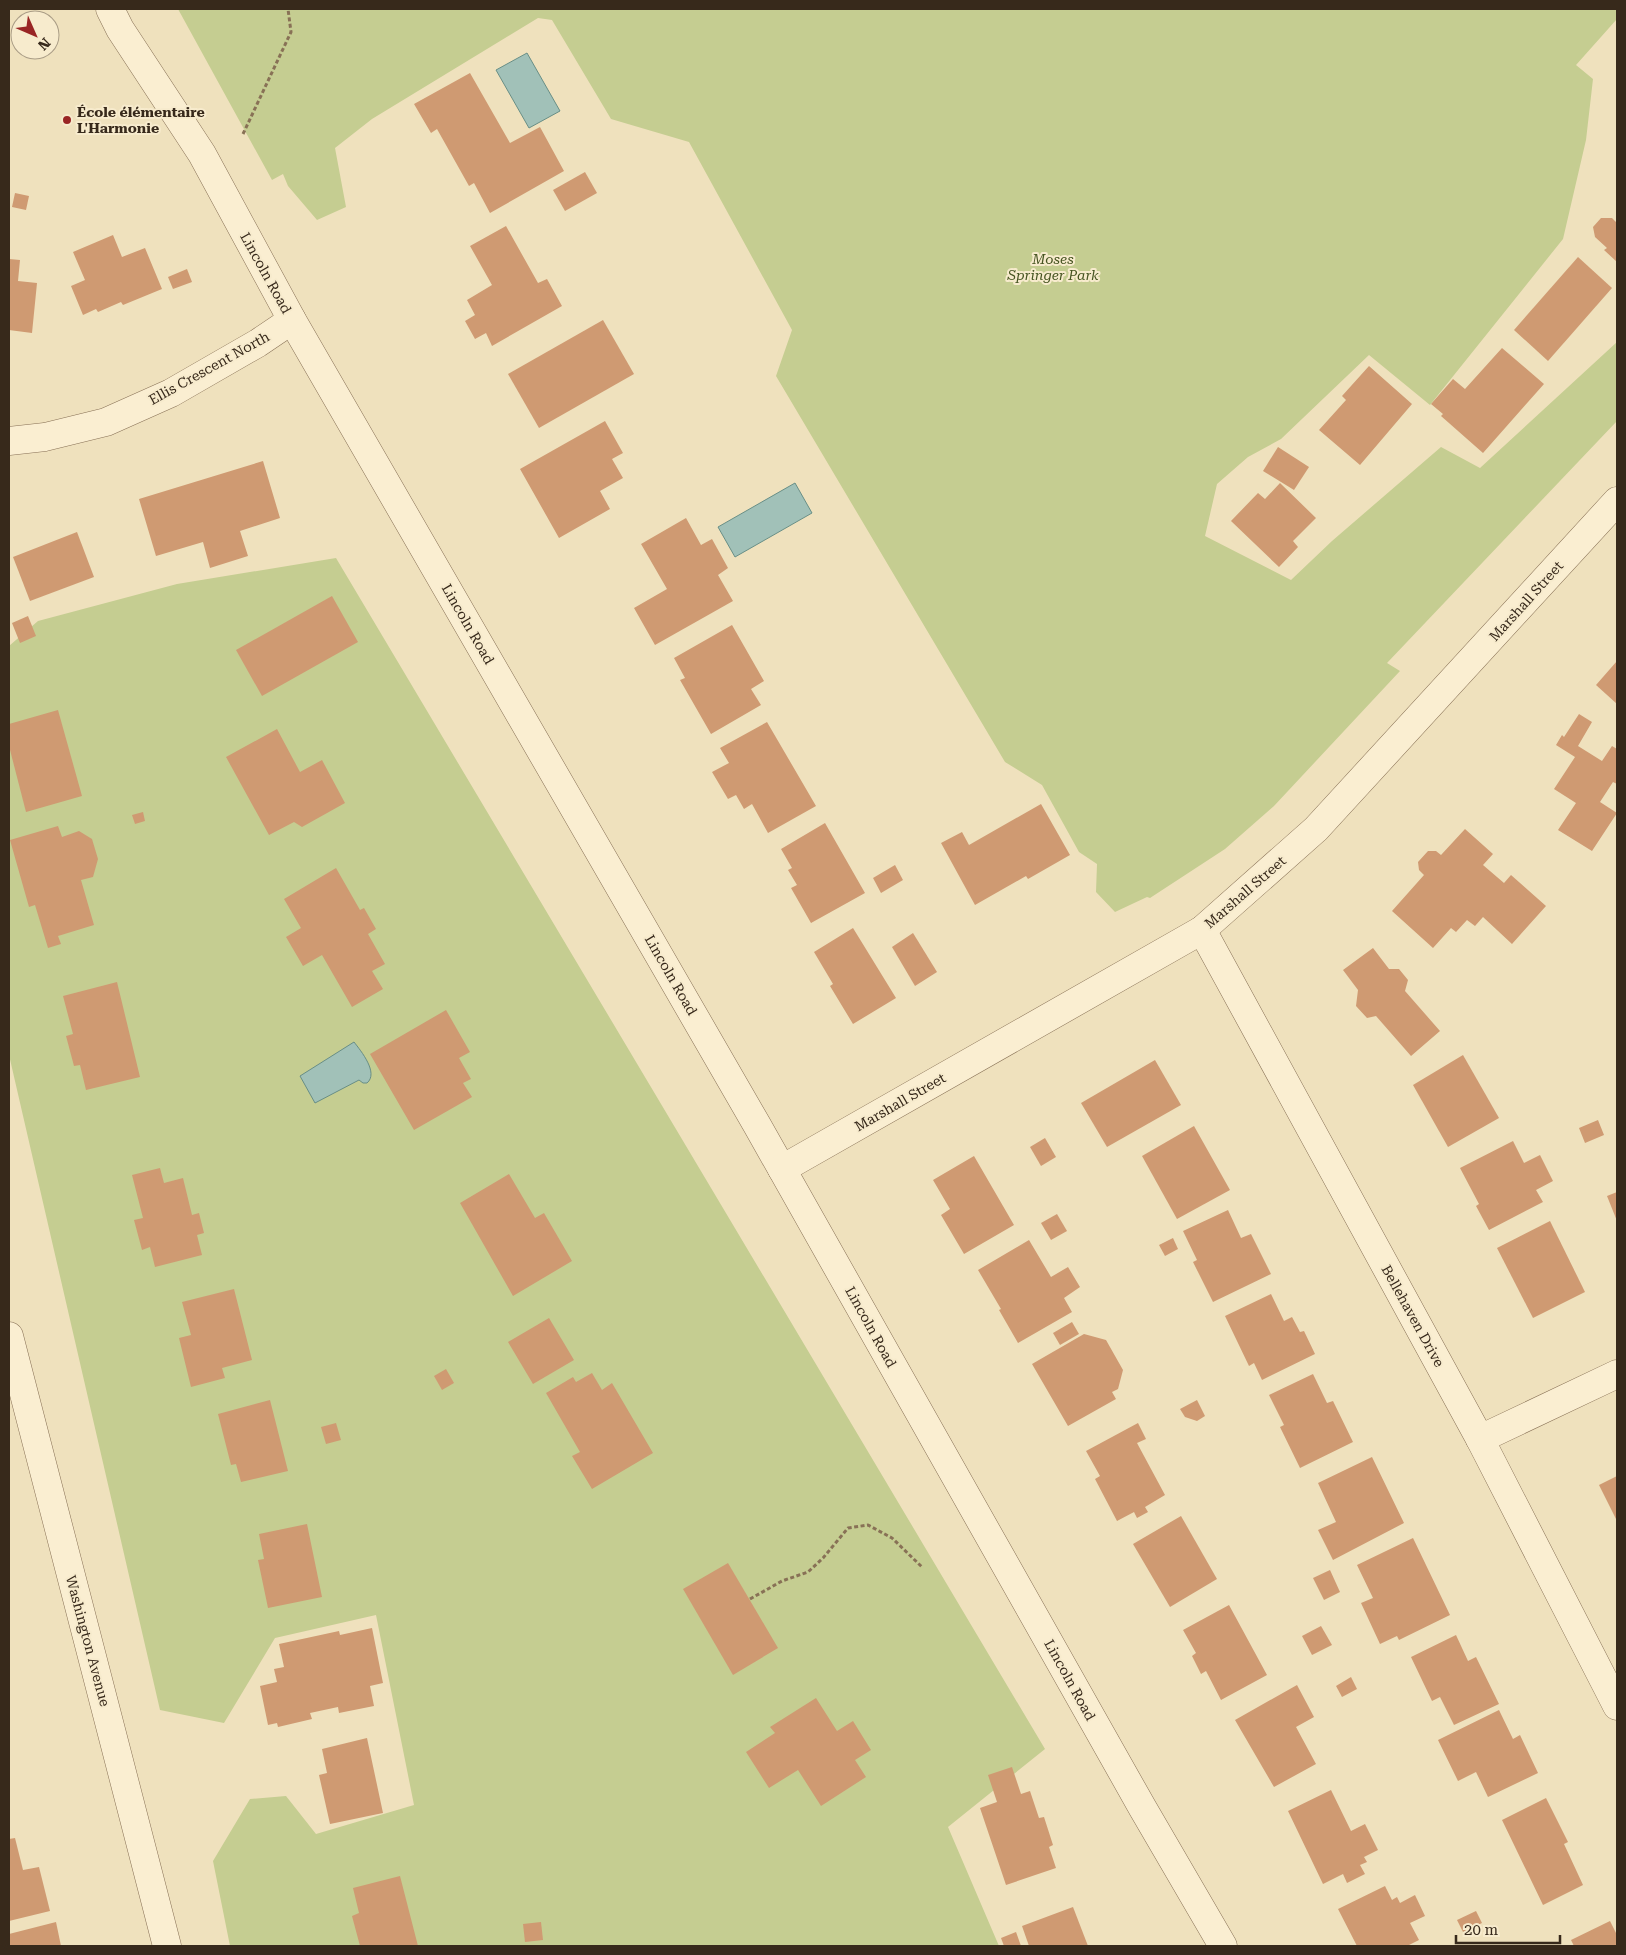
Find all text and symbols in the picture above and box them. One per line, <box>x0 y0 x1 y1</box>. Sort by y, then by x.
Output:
north arrow <box>10 10 60 60</box>
text: N <box>35 35 54 54</box>
place label: École élémentaire L'Harmonie <box>77 104 205 136</box>
marker: École élémentaire L'Harmonie <box>61 114 73 126</box>
street label: Lincoln Road <box>237 230 295 316</box>
park label: Moses Springer Park <box>1006 251 1099 283</box>
street label: Ellis Crescent North <box>146 328 272 408</box>
street label: Marshall Street <box>1486 558 1566 644</box>
street label: Lincoln Road <box>439 581 497 667</box>
street label: Marshall Street <box>1201 852 1289 932</box>
street label: Lincoln Road <box>642 932 700 1018</box>
street label: Marshall Street <box>852 1070 948 1134</box>
street label: Bellehaven Drive <box>1378 1262 1448 1370</box>
street label: Lincoln Road <box>842 1284 900 1370</box>
street label: Washington Avenue <box>63 1574 113 1709</box>
street label: Lincoln Road <box>1041 1637 1099 1723</box>
scale bar <box>1456 1912 1560 1944</box>
text: 20 m <box>1464 1921 1499 1939</box>

